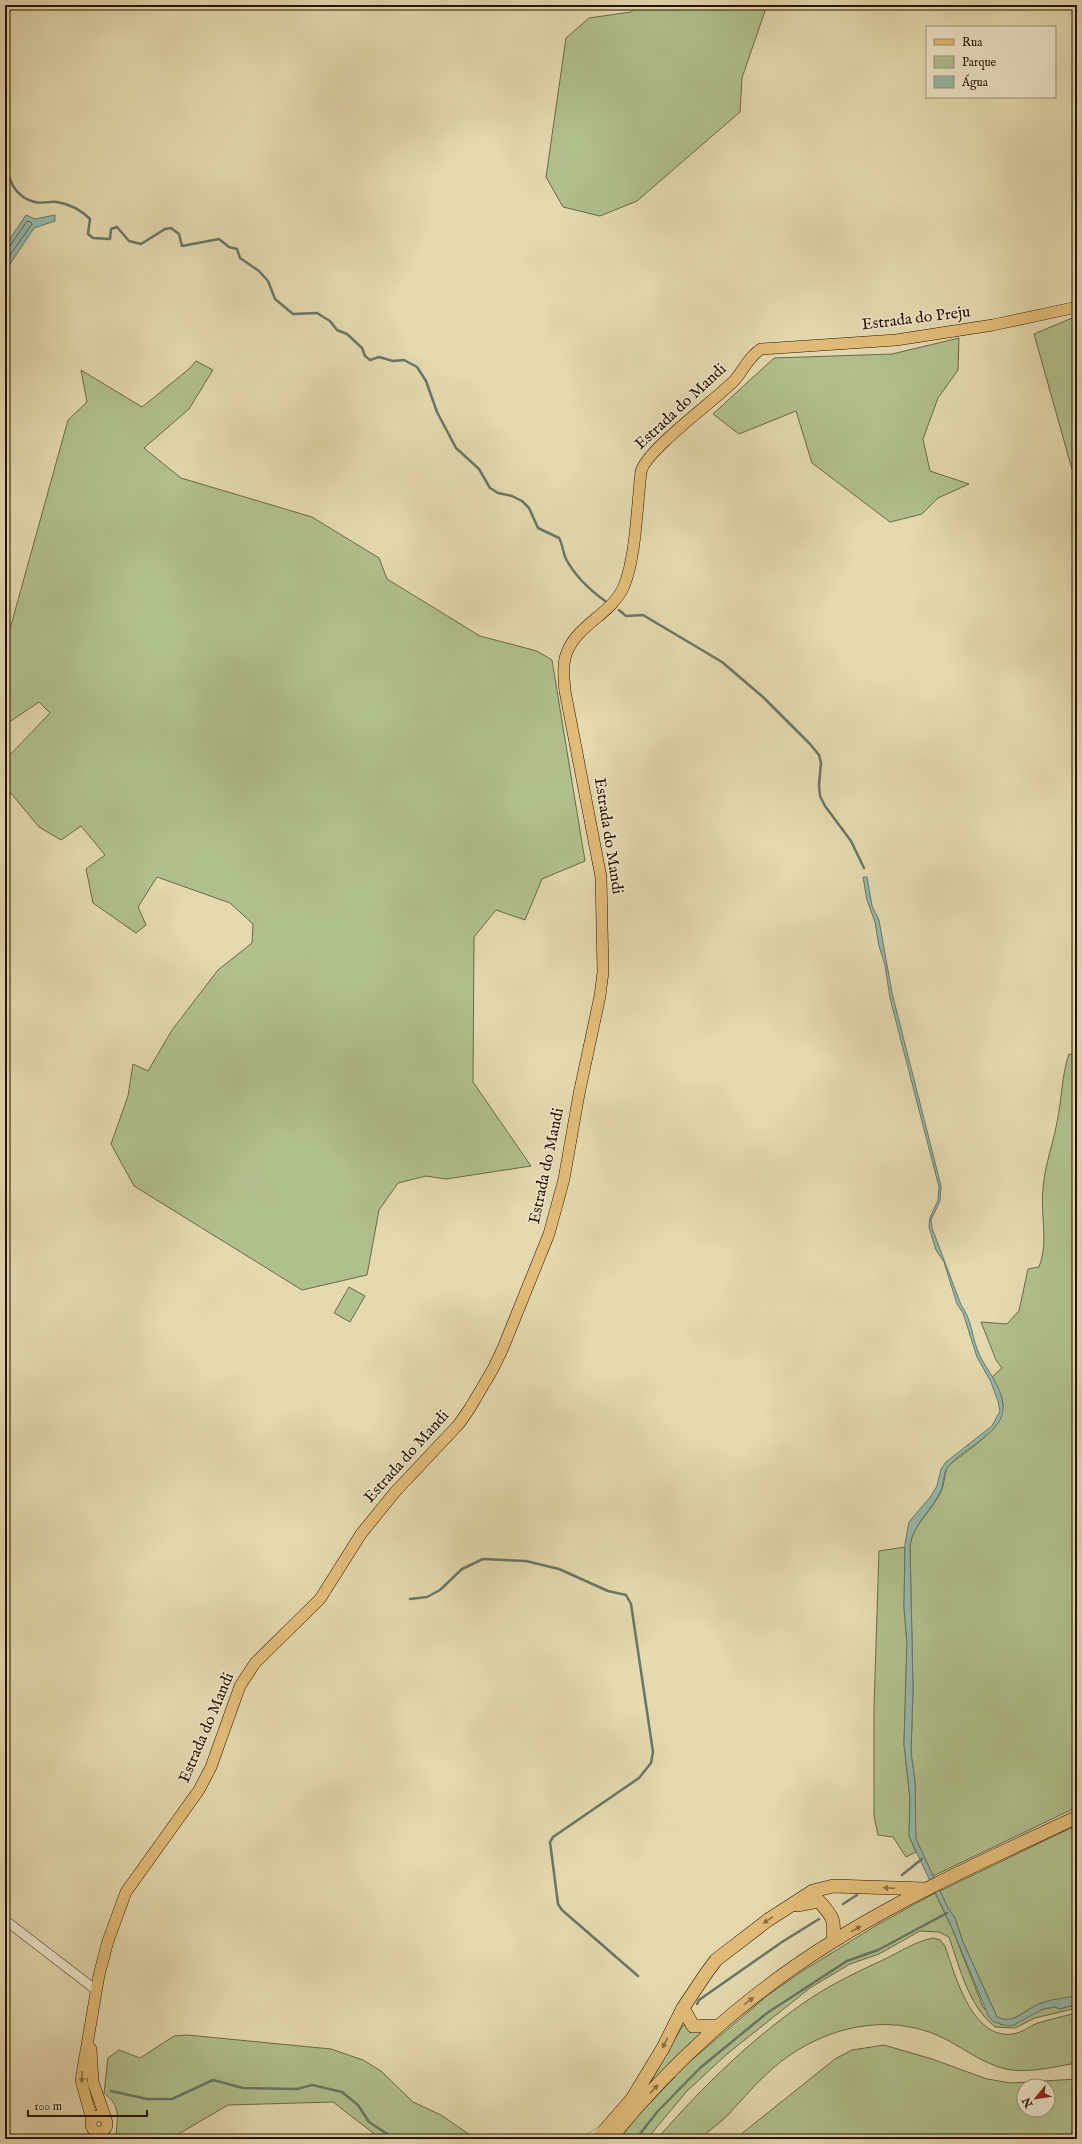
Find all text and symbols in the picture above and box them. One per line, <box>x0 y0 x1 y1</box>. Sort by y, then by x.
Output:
legend <box>926 26 1056 98</box>
text: Rua <box>962 35 983 50</box>
text: Parque <box>962 55 997 71</box>
text: Água <box>961 74 989 90</box>
street label: Estrada do Preju <box>861 302 971 336</box>
street label: Estrada do Mandi <box>631 359 731 455</box>
street label: Estrada do Mandi <box>589 776 627 896</box>
street label: Estrada do Mandi <box>525 1106 569 1226</box>
street label: Estrada do Mandi <box>360 1407 454 1507</box>
street label: Estrada do Mandi <box>175 1670 239 1786</box>
one-way arrow <box>882 1885 895 1891</box>
one-way arrow <box>763 1916 773 1924</box>
one-way arrow <box>850 1925 862 1932</box>
one-way arrow <box>743 1997 754 2005</box>
one-way arrow <box>662 2037 668 2049</box>
one-way arrow <box>79 2071 85 2084</box>
north arrow <box>1016 2078 1056 2118</box>
one-way arrow <box>649 2084 658 2095</box>
scale bar <box>28 2092 147 2118</box>
text: N <box>1019 2094 1037 2111</box>
text: 100 m <box>34 2099 62 2114</box>

